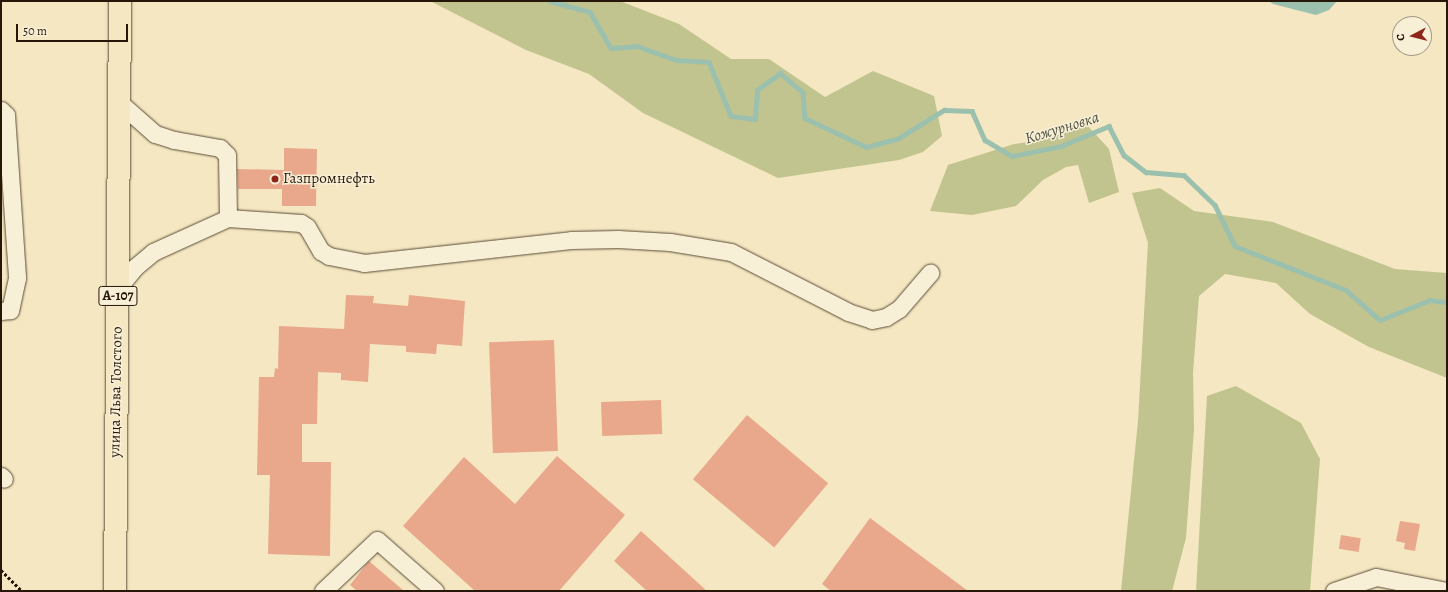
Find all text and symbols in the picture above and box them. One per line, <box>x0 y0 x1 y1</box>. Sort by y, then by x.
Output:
scale bar <box>18 16 130 42</box>
north arrow <box>1392 16 1432 56</box>
text: 50 m <box>23 23 47 39</box>
text: С <box>1393 33 1408 42</box>
water label: Кожурновка <box>1022 108 1102 148</box>
place label: Газпромнефть <box>283 170 375 188</box>
marker: Газпромнефть <box>270 174 280 184</box>
road number: А-107 <box>98 284 138 308</box>
street label: улица Льва Толстого <box>106 326 126 458</box>

